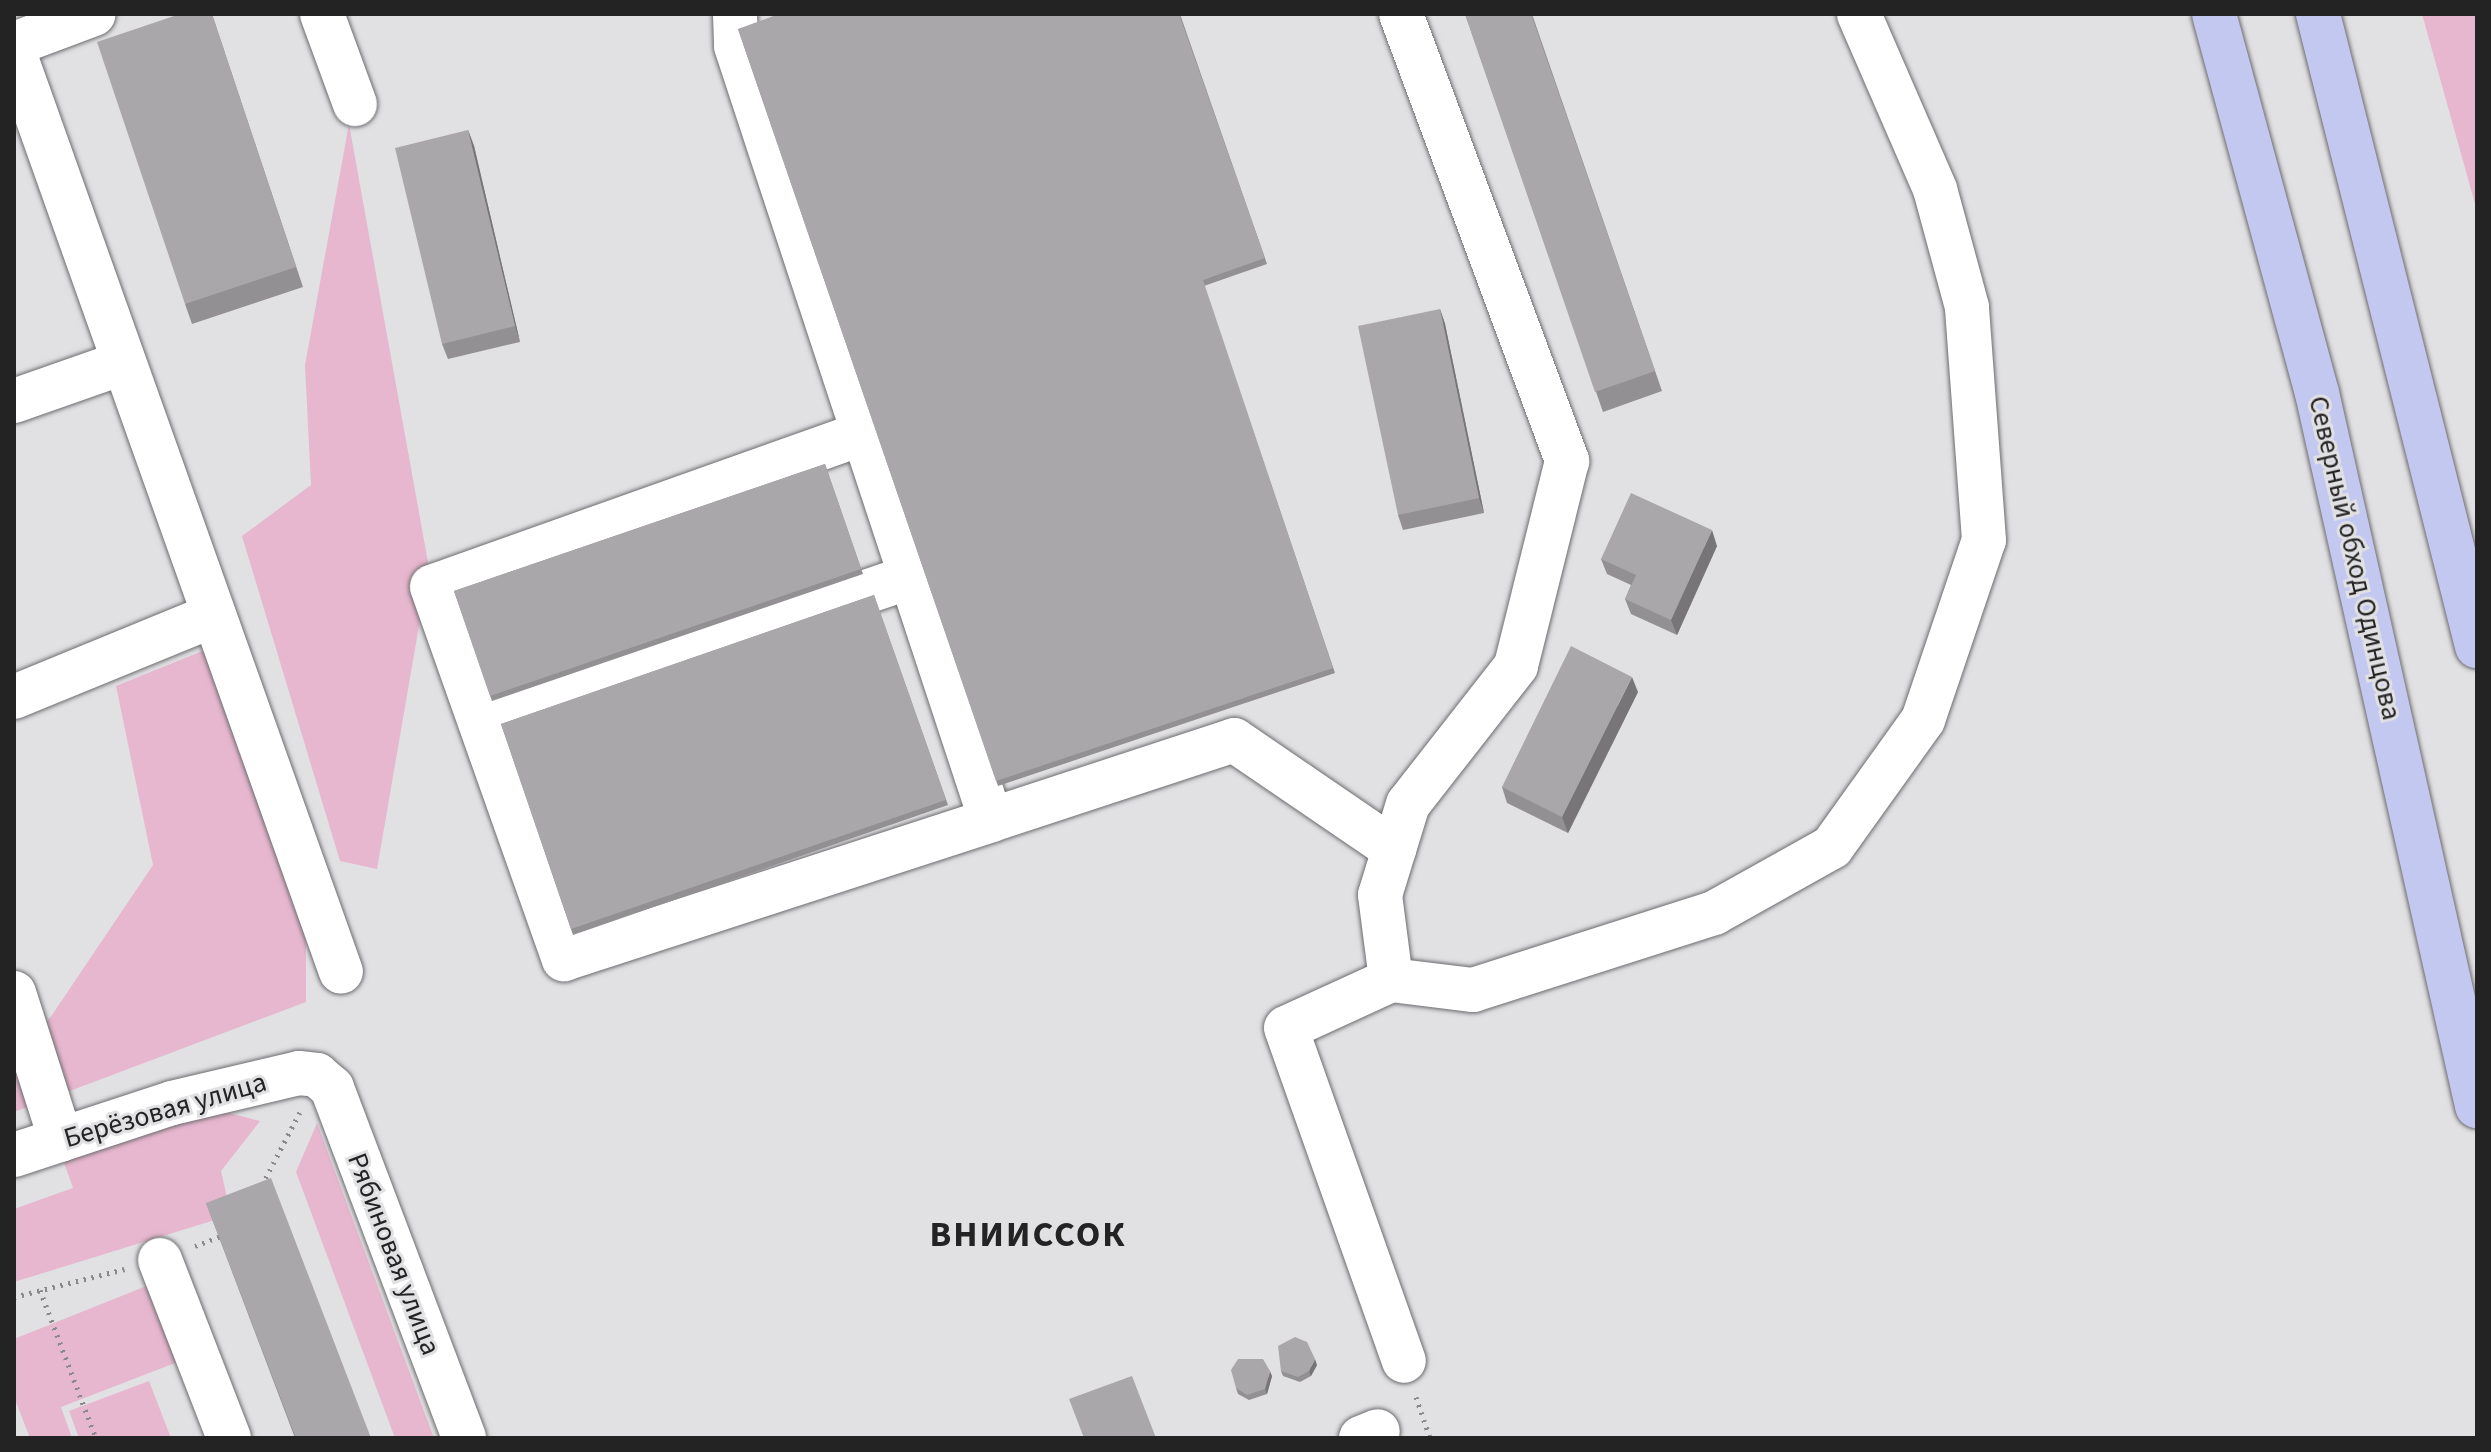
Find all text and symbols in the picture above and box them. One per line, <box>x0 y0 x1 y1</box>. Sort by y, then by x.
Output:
street label: Северный обход Одинцова <box>2301 393 2409 723</box>
street label: Берёзовая улица <box>60 1065 270 1155</box>
street label: Рябиновая улица <box>340 1148 448 1360</box>
district label: ВНИИССОК <box>930 1213 1126 1257</box>

